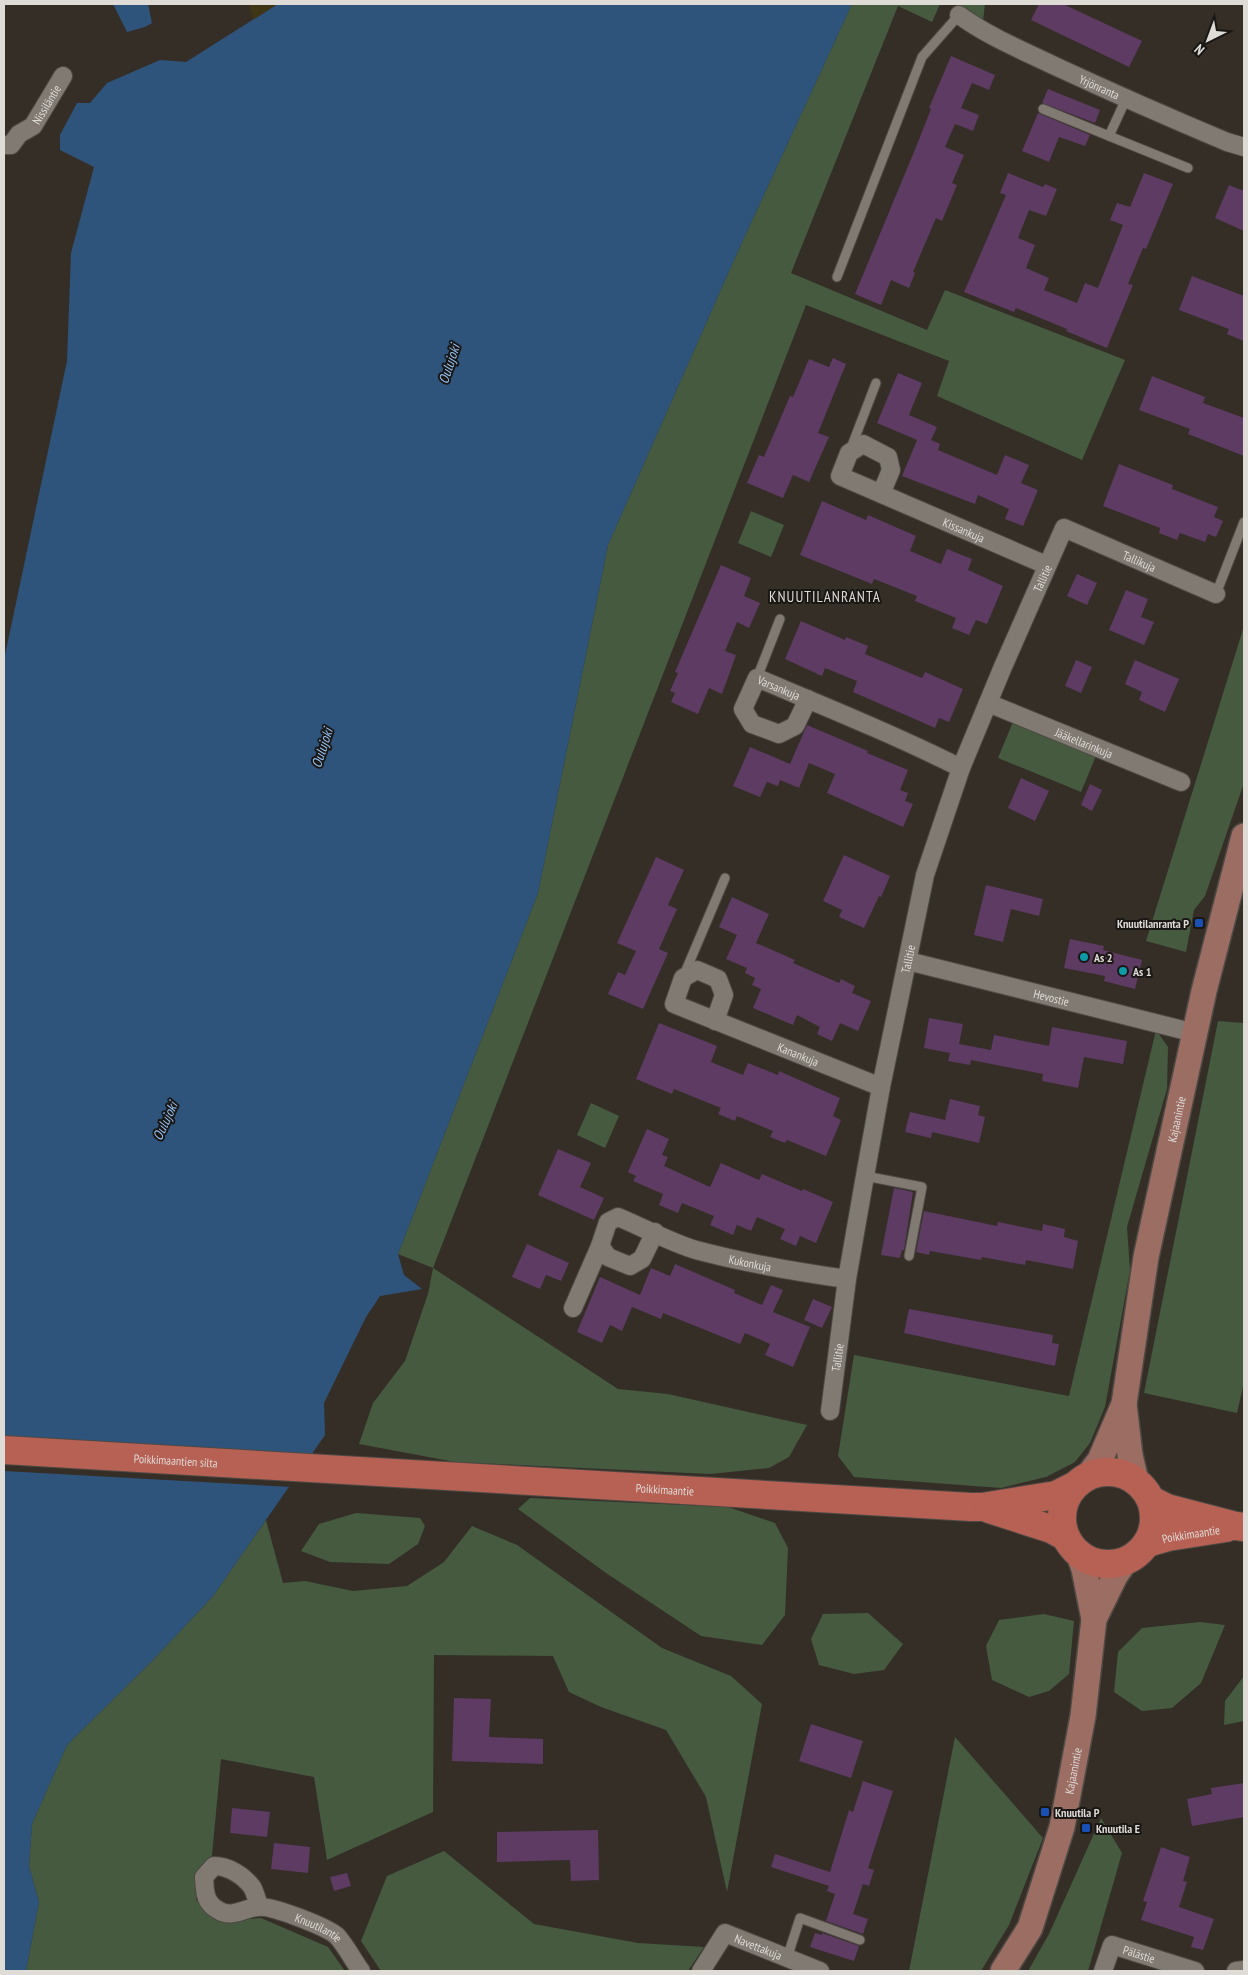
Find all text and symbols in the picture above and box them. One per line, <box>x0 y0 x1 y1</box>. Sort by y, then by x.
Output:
north arrow <box>1183 15 1233 65</box>
text: N <box>1190 40 1208 59</box>
street label: Yrjönranta <box>1077 71 1122 102</box>
street label: Nissiläntie <box>28 82 64 127</box>
water label: Oulujoki <box>434 340 464 386</box>
street label: Kissankuja <box>941 514 987 545</box>
street label: Tallikuja <box>1121 547 1159 575</box>
street label: Tallitie <box>1029 562 1055 594</box>
district label: KNUUTILANRANTA <box>769 587 881 606</box>
street label: Varsankuja <box>755 671 803 703</box>
water label: Oulujoki <box>307 724 337 770</box>
street label: Jääkellarinkuja <box>1052 724 1115 761</box>
place label: Knuutilanranta P <box>1117 916 1189 931</box>
marker: Knuutilanranta P <box>1193 917 1205 929</box>
street label: Tallitie <box>897 943 918 974</box>
place label: As 2 <box>1093 950 1112 965</box>
marker: As 2 <box>1078 951 1090 963</box>
place label: As 1 <box>1132 964 1152 979</box>
marker: As 1 <box>1117 965 1129 977</box>
street label: Hevostie <box>1032 985 1071 1009</box>
street label: Kanankuja <box>775 1039 821 1069</box>
street label: Kajaanintie <box>1164 1095 1188 1144</box>
water label: Oulujoki <box>148 1097 183 1143</box>
street label: Kukonkuja <box>727 1251 773 1274</box>
street label: Tallitie <box>828 1342 846 1372</box>
street label: Poikkimaantien silta <box>133 1450 218 1470</box>
street label: Poikkimaantie <box>635 1480 694 1498</box>
street label: Poikkimaantie <box>1160 1522 1221 1546</box>
street label: Kajaanintie <box>1061 1746 1084 1795</box>
place label: Knuutila P <box>1055 1805 1100 1820</box>
marker: Knuutila P <box>1039 1806 1051 1818</box>
place label: Knuutila E <box>1096 1821 1140 1836</box>
marker: Knuutila E <box>1080 1822 1092 1834</box>
street label: Knuutilantie <box>293 1909 346 1945</box>
street label: Navettakuja <box>733 1930 784 1963</box>
street label: Pälästie <box>1121 1941 1157 1966</box>

